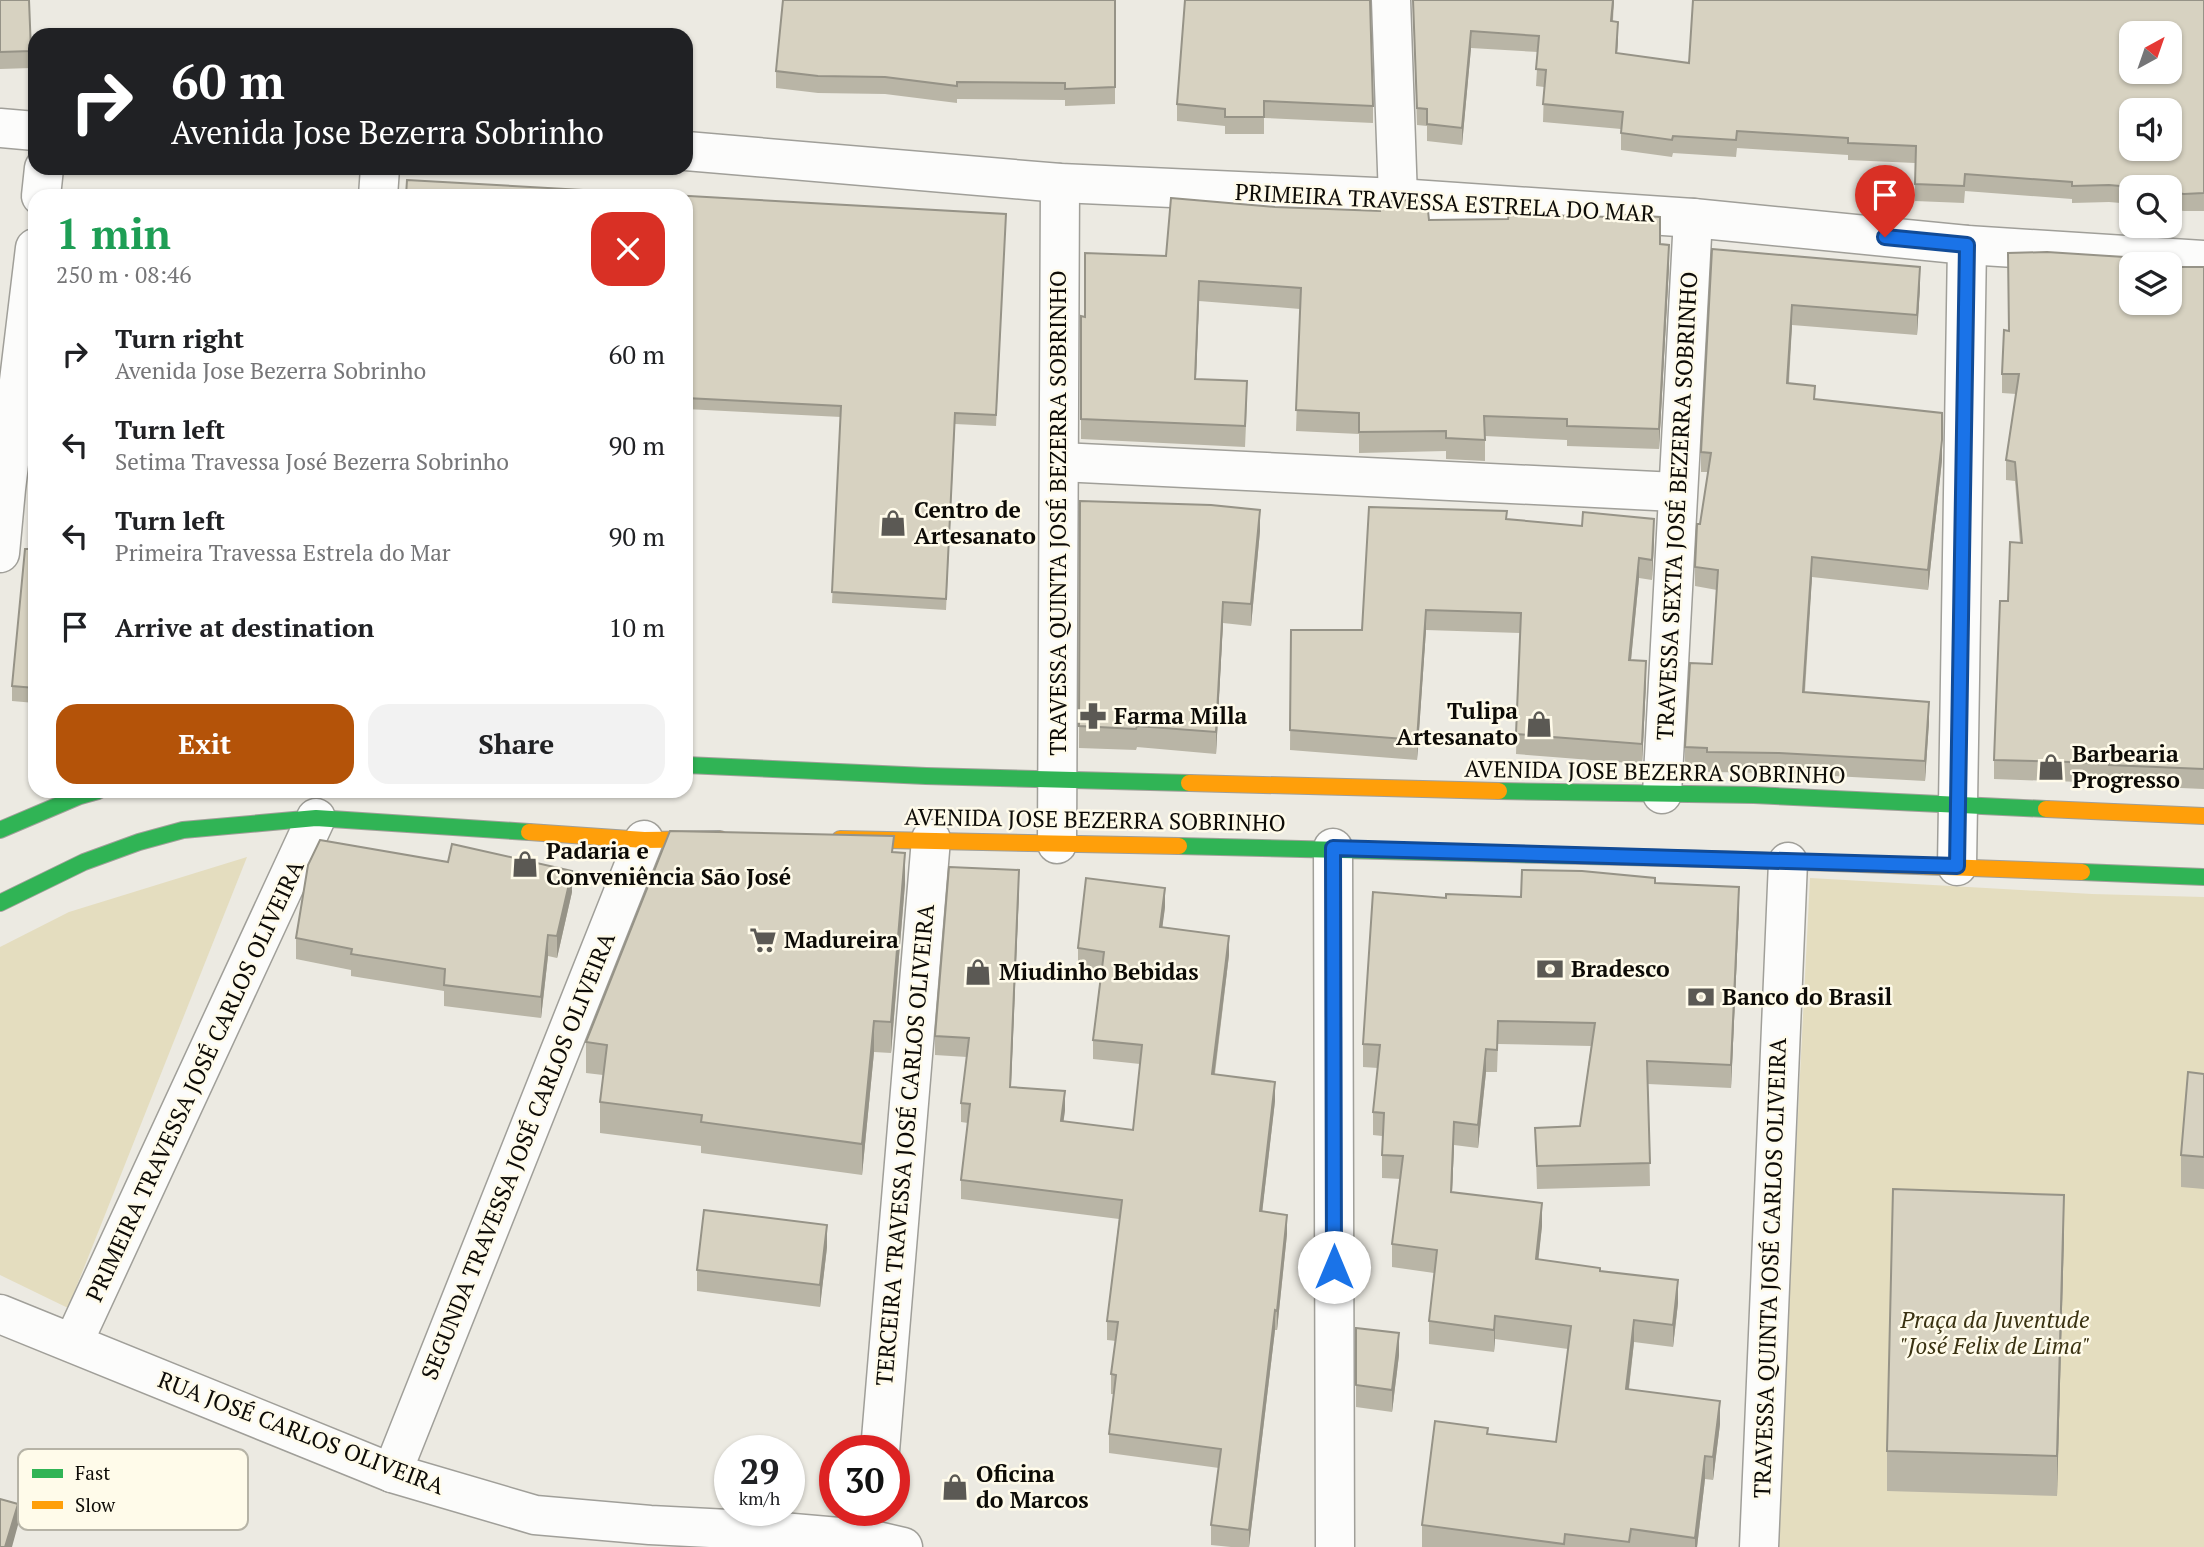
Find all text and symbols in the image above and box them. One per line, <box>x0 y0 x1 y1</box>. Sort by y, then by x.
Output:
north arrow <box>2119 21 2182 84</box>
map controls <box>2119 21 2182 315</box>
text: 60 m <box>171 48 285 113</box>
icon: right <box>56 56 147 147</box>
button: sound <box>2119 98 2182 161</box>
text: Avenida Jose Bezerra Sobrinho <box>171 111 604 153</box>
pin <box>1855 165 1915 237</box>
button: search <box>2119 175 2182 238</box>
street label: PRIMEIRA TRAVESSA ESTRELA DO MAR <box>1234 176 1656 229</box>
icon: arrive <box>1866 176 1904 214</box>
text: 1 min <box>56 205 171 261</box>
button: close <box>591 212 665 286</box>
button: layers <box>2119 252 2182 315</box>
text: 250 m · 08:46 <box>56 259 191 290</box>
street label: TRAVESSA QUINTA JOSÉ BEZERRA SOBRINHO <box>1042 270 1073 756</box>
street label: TRAVESSA SEXTA JOSÉ BEZERRA SOBRINHO <box>1649 271 1704 741</box>
text: Turn right <box>115 321 244 355</box>
icon: right <box>56 335 94 373</box>
text: 60 m <box>609 337 665 371</box>
text: Avenida Jose Bezerra Sobrinho <box>115 355 426 386</box>
text: Turn left <box>115 412 225 446</box>
icon: left <box>56 426 94 464</box>
text: 90 m <box>609 428 665 462</box>
text: Setima Travessa José Bezerra Sobrinho <box>115 446 509 477</box>
place label: Centro de Artesanato <box>914 494 1036 551</box>
text: Turn left <box>115 503 225 537</box>
shop icon: Centro de Artesanato <box>878 508 908 538</box>
icon: left <box>56 517 94 555</box>
text: 90 m <box>609 519 665 553</box>
text: Primeira Travessa Estrela do Mar <box>115 537 451 568</box>
icon: arrive <box>56 608 94 646</box>
text: Arrive at destination <box>115 610 374 644</box>
text: 10 m <box>609 610 665 644</box>
place label: Tulipa Artesanato <box>1396 695 1518 752</box>
place label: Farma Milla <box>1114 700 1248 731</box>
pharmacy icon: Farma Milla <box>1078 701 1108 731</box>
button: Exit <box>56 704 354 784</box>
button: Share <box>368 704 665 784</box>
shop icon: Tulipa Artesanato <box>1524 709 1554 739</box>
place label: Barbearia Progresso <box>2072 738 2180 795</box>
shop icon: Barbearia Progresso <box>2036 752 2066 782</box>
street label: AVENIDA JOSE BEZERRA SOBRINHO <box>1464 753 1846 790</box>
street label: AVENIDA JOSE BEZERRA SOBRINHO <box>904 801 1286 838</box>
place label: Padaria e Conveniência São José <box>546 835 791 892</box>
shop icon: Padaria e Conveniência São José <box>510 849 540 879</box>
street label: PRIMEIRA TRAVESSA JOSÉ CARLOS OLIVEIRA <box>78 855 311 1306</box>
street label: TERCEIRA TRAVESSA JOSÉ CARLOS OLIVEIRA <box>868 903 941 1387</box>
place label: Madureira <box>784 924 899 955</box>
supermarket icon: Madureira <box>748 925 778 955</box>
street label: SEGUNDA TRAVESSA JOSÉ CARLOS OLIVEIRA <box>413 927 622 1384</box>
place label: Bradesco <box>1571 953 1670 984</box>
bank icon: Bradesco <box>1535 954 1565 984</box>
place label: Miudinho Bebidas <box>999 956 1199 987</box>
shop icon: Miudinho Bebidas <box>963 957 993 987</box>
place label: Banco do Brasil <box>1722 981 1893 1012</box>
bank icon: Banco do Brasil <box>1686 982 1716 1012</box>
street label: TRAVESSA QUINTA JOSÉ CARLOS OLIVEIRA <box>1746 1037 1793 1499</box>
position arrow <box>1297 1230 1371 1304</box>
park label: Praça da Juventude "José Felix de Lima" <box>1900 1304 2090 1361</box>
street label: RUA JOSÉ CARLOS OLIVEIRA <box>154 1364 449 1502</box>
speed limit sign: 30 <box>819 1435 910 1526</box>
text: 29 <box>740 1448 779 1494</box>
legend <box>18 1449 248 1530</box>
place label: Oficina do Marcos <box>976 1458 1089 1515</box>
text: Fast <box>75 1460 110 1485</box>
shop icon: Oficina do Marcos <box>940 1472 970 1502</box>
text: km/h <box>739 1486 780 1510</box>
text: Slow <box>75 1492 116 1517</box>

